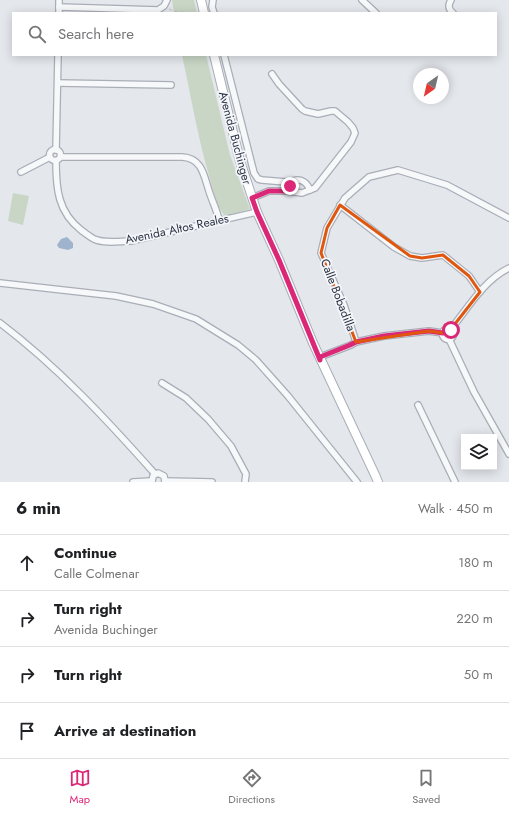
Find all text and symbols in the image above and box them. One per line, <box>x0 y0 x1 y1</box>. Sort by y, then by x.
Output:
search box <box>12 12 497 56</box>
icon: search <box>26 23 48 45</box>
text: Search here <box>58 23 134 45</box>
north arrow <box>413 68 449 104</box>
street label: Avenida Buchinger <box>214 89 256 187</box>
route end <box>281 177 299 195</box>
street label: Avenida Altos Reales <box>124 209 230 249</box>
street label: Calle Bobadilla <box>316 256 360 334</box>
route start <box>442 321 460 339</box>
map controls <box>461 434 497 470</box>
button: layers <box>461 434 497 470</box>
text: 6 min <box>16 496 61 520</box>
text: Walk · 450 m <box>418 499 493 518</box>
text: Continue <box>54 542 117 564</box>
icon: ahead <box>16 552 38 574</box>
text: 180 m <box>458 553 493 572</box>
text: Calle Colmenar <box>54 564 139 583</box>
text: Turn right <box>54 598 122 620</box>
icon: right <box>16 608 38 630</box>
text: 220 m <box>456 609 493 628</box>
text: Avenida Buchinger <box>54 620 158 639</box>
icon: right <box>16 664 38 686</box>
text: Turn right <box>54 664 122 686</box>
text: 50 m <box>464 665 493 684</box>
icon: arrive <box>16 720 38 742</box>
text: Arrive at destination <box>54 720 196 742</box>
tab: Map <box>69 767 91 807</box>
tab: Directions <box>228 767 275 807</box>
tab: Saved <box>412 767 440 807</box>

